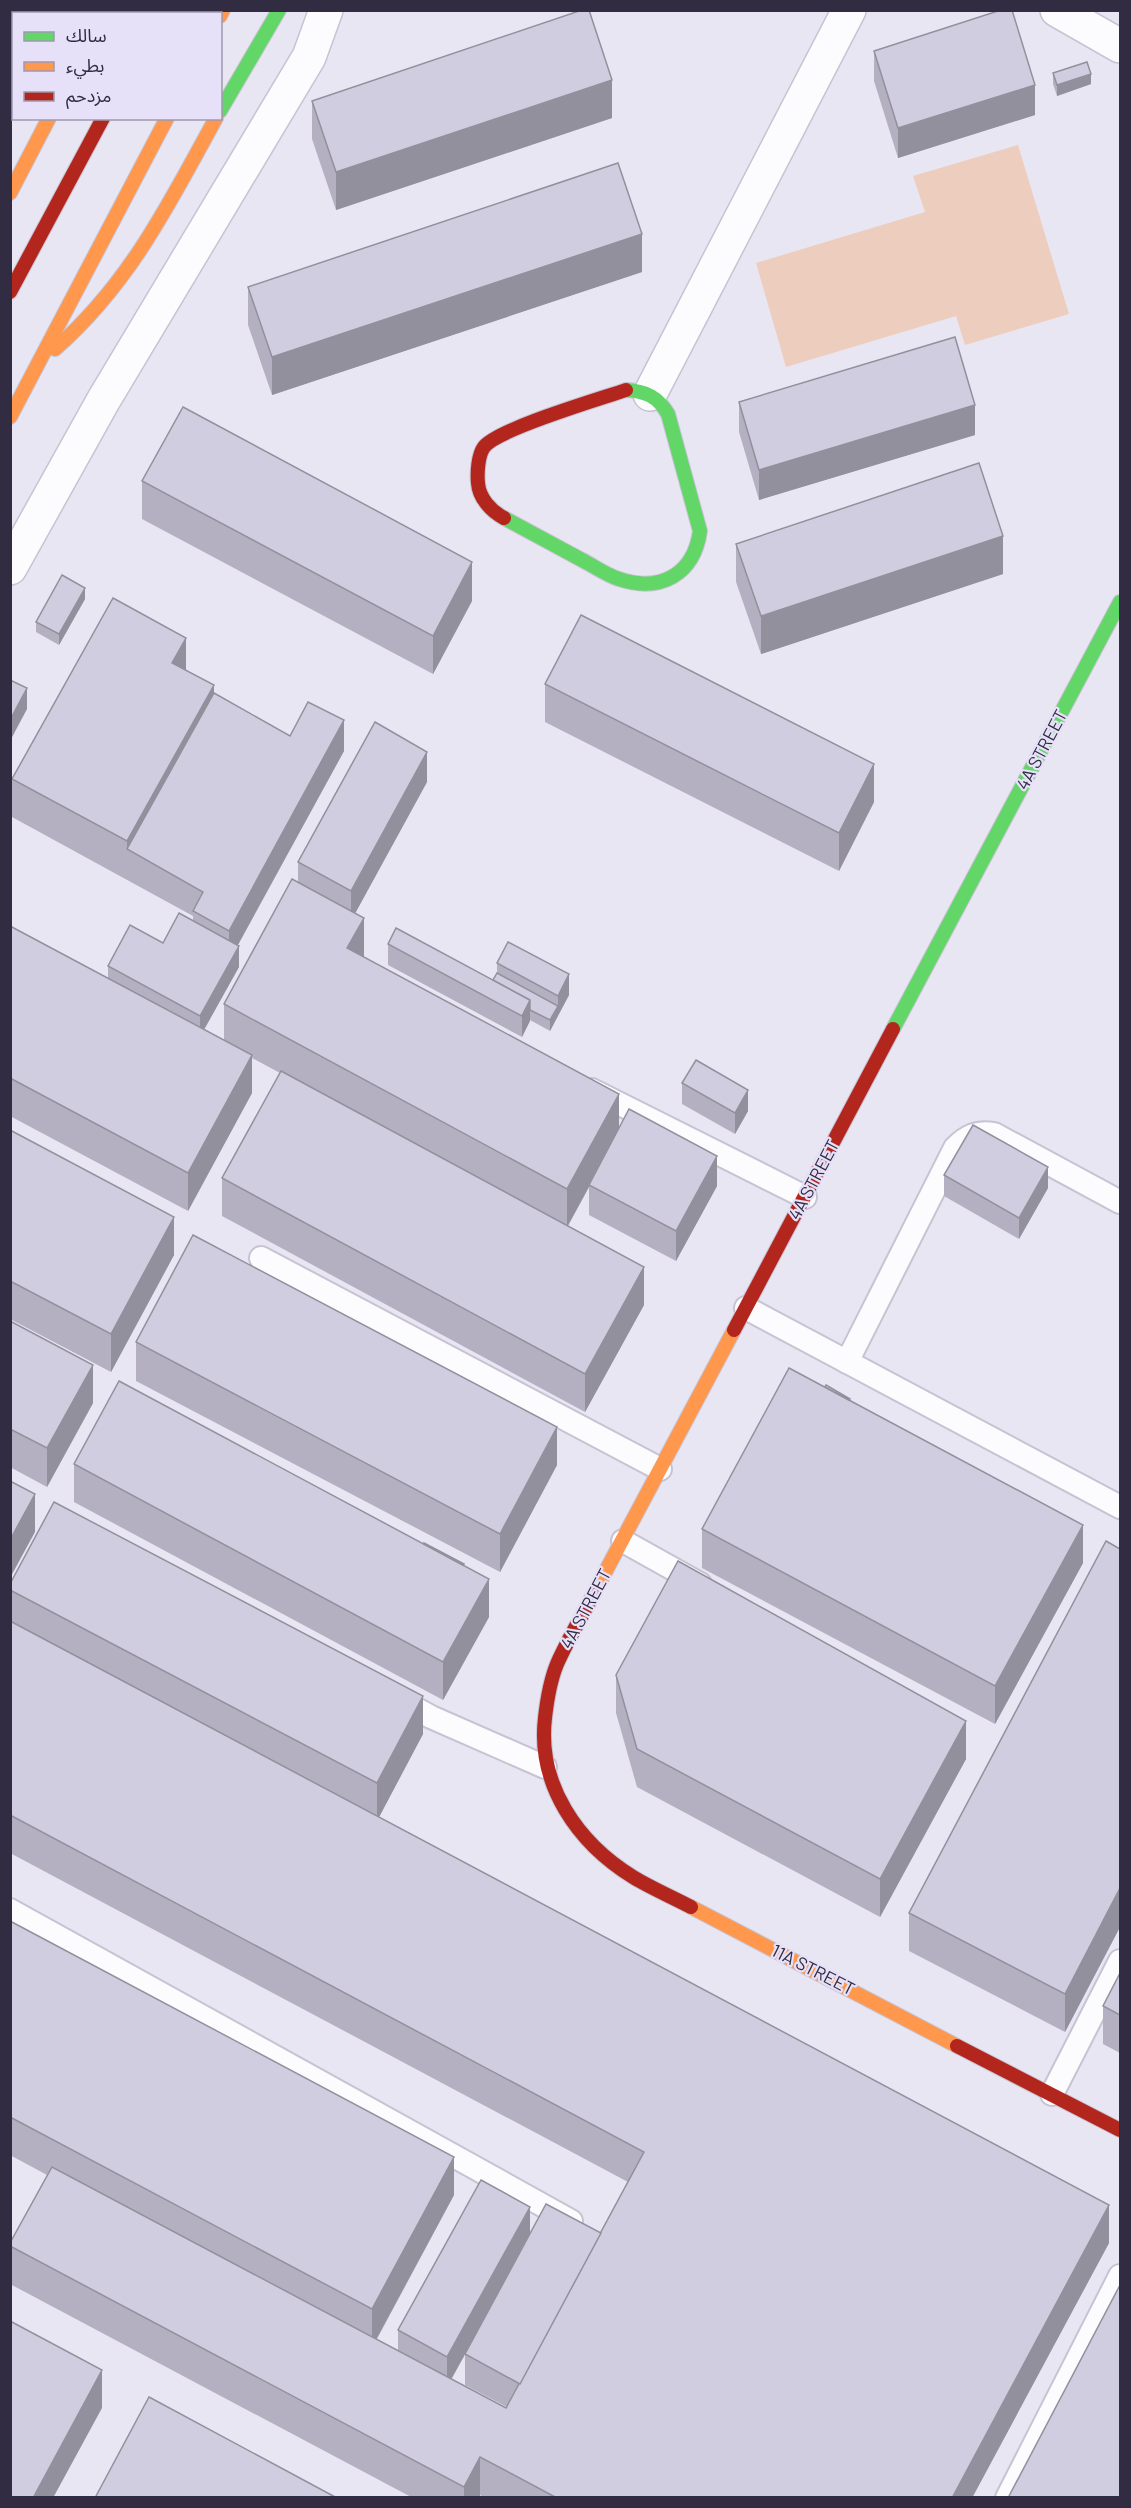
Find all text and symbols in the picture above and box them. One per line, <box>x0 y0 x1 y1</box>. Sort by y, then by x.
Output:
legend <box>12 12 222 120</box>
text: سالك <box>66 24 107 46</box>
text: بطيء <box>66 54 104 79</box>
text: مزدحم <box>66 84 111 109</box>
street label: 4A STREET <box>1011 706 1071 793</box>
street label: 4A STREET <box>783 1136 843 1223</box>
street label: 4A STREET <box>555 1565 615 1652</box>
street label: 11A STREET <box>768 1939 859 1999</box>

